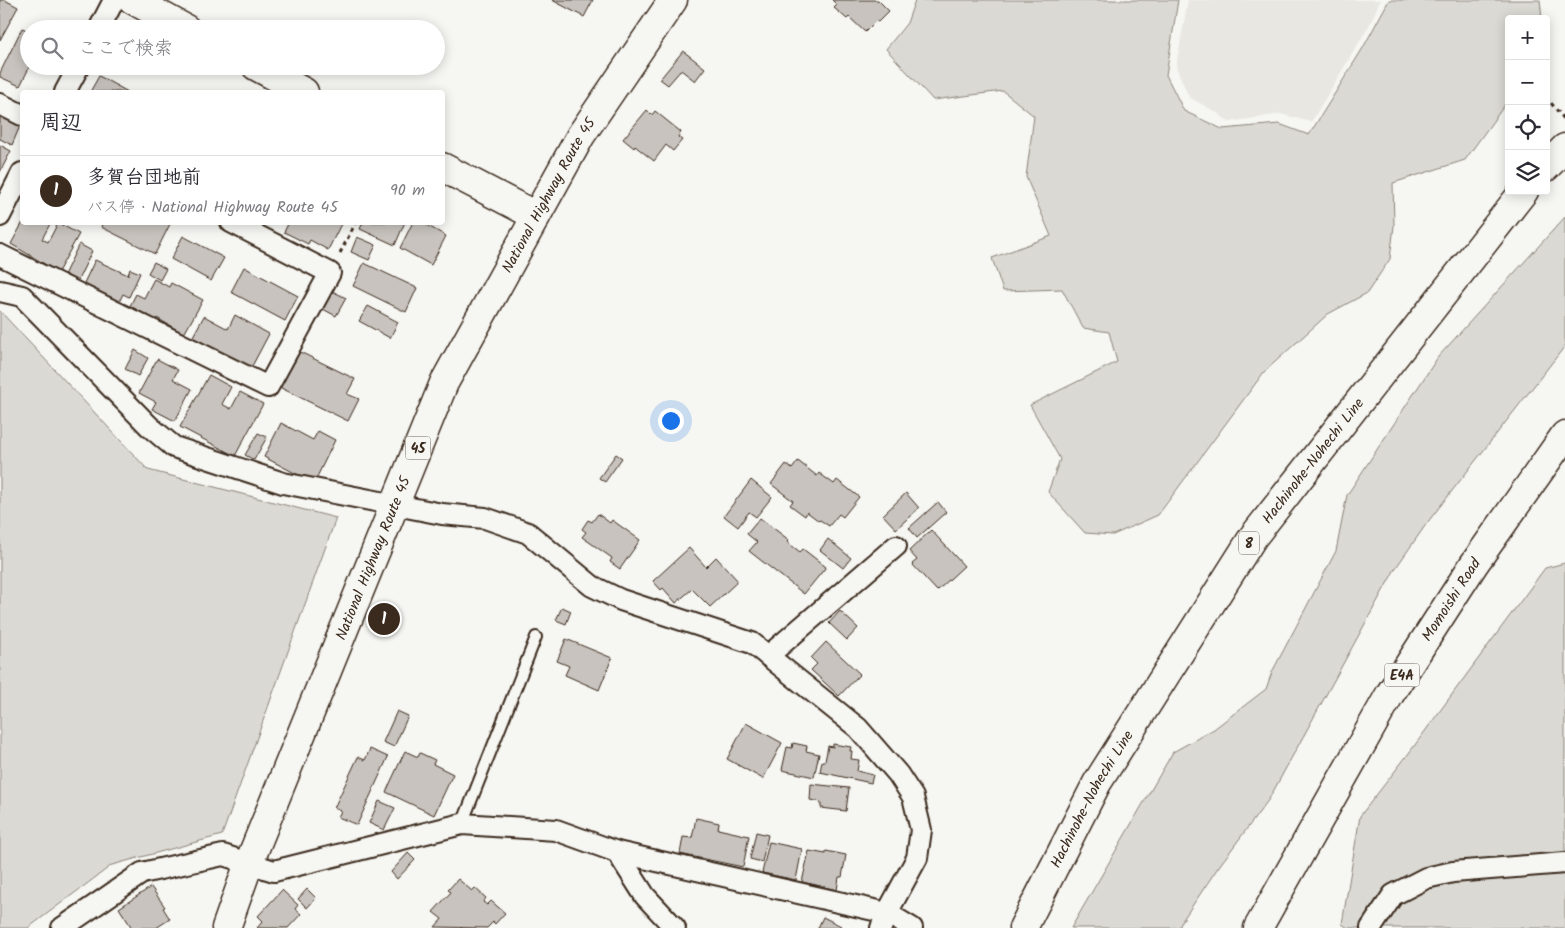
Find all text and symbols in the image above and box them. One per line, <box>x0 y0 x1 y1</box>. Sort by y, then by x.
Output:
map controls <box>1505 15 1550 195</box>
button: + <box>1505 15 1550 60</box>
search box <box>20 20 445 75</box>
icon: search <box>38 34 66 62</box>
text: ここで検索 <box>78 34 173 64</box>
button: − <box>1505 60 1550 105</box>
button: locate <box>1505 105 1550 150</box>
text: 周辺 <box>40 107 82 140</box>
street label: National Highway Route 45 <box>496 112 603 278</box>
button: layers <box>1505 150 1550 195</box>
text: 多賀台団地前 <box>87 163 201 193</box>
text: 1 <box>54 178 58 203</box>
text: 90 m <box>390 178 425 203</box>
text: バス停 · National Highway Route 45 <box>87 195 338 220</box>
street label: Hachinohe-Nohechi Line <box>1256 393 1371 530</box>
your location <box>658 408 684 434</box>
road number: 45 <box>406 436 430 459</box>
street label: National Highway Route 45 <box>330 472 418 644</box>
road number: 8 <box>1239 532 1259 554</box>
street label: Momoishi Road <box>1416 553 1488 647</box>
pin: 1 <box>368 600 400 638</box>
road number: E4A <box>1384 664 1420 686</box>
street label: Hachinohe-Nohechi Line <box>1044 726 1140 873</box>

